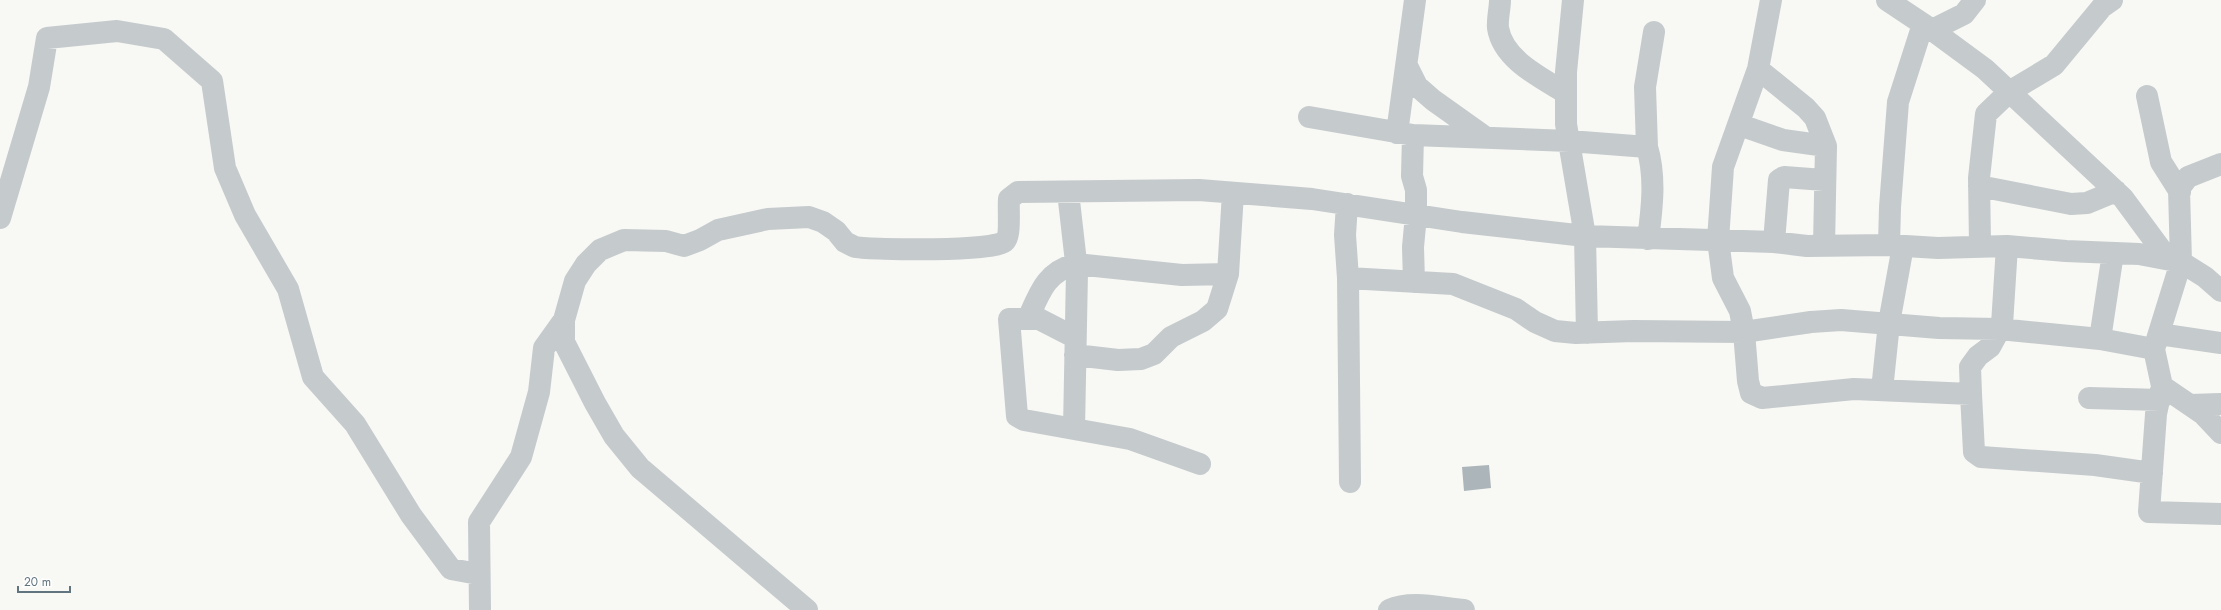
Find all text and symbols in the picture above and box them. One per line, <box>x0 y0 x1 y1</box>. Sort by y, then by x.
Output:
scale bar <box>18 568 70 594</box>
text: 20 m <box>24 573 51 591</box>

